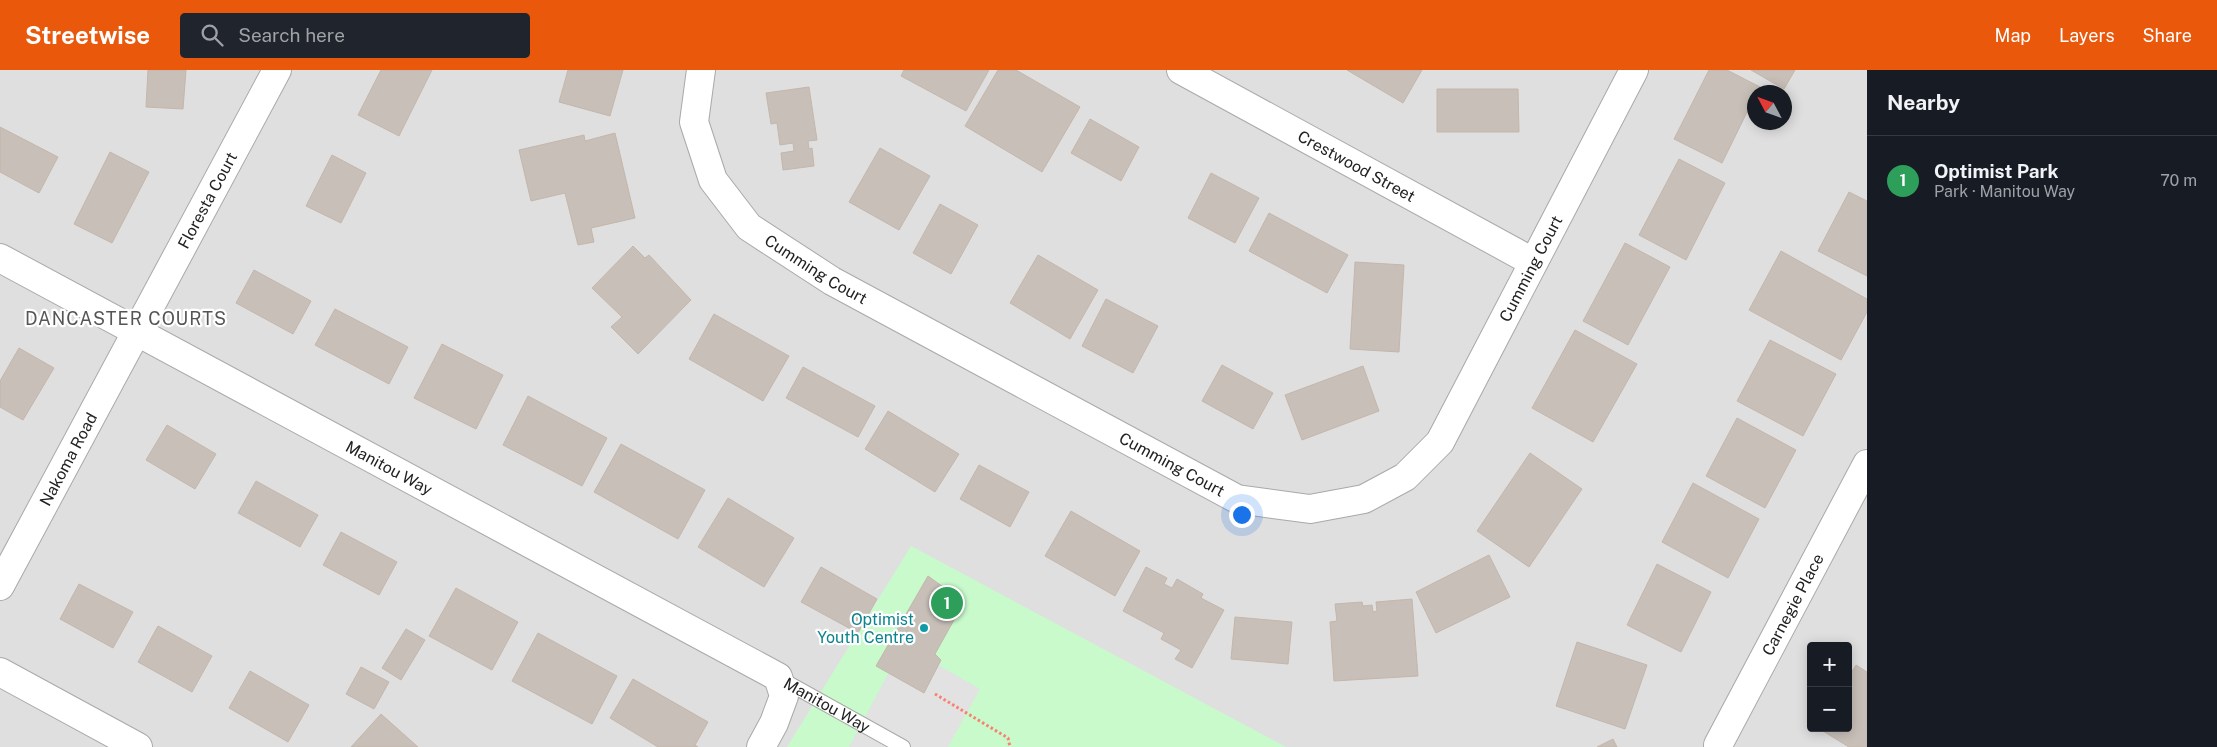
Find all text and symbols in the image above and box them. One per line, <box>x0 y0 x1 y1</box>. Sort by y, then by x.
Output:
search box <box>180 13 530 58</box>
text: Streetwise <box>25 21 150 49</box>
icon: search <box>198 21 226 49</box>
text: Search here <box>238 24 345 46</box>
text: Map <box>1995 25 2031 46</box>
text: Layers <box>2059 25 2115 46</box>
text: Share <box>2143 25 2192 46</box>
north arrow <box>1747 85 1792 130</box>
text: Nearby <box>1887 90 1960 115</box>
street label: Crestwood Street <box>1295 126 1419 205</box>
street label: Floresta Court <box>174 149 241 252</box>
text: Optimist Park <box>1934 160 2058 182</box>
text: 1 <box>1900 171 1906 190</box>
text: 70 m <box>2160 171 2197 190</box>
text: Park · Manitou Way <box>1934 182 2075 201</box>
street label: Cumming Court <box>1495 212 1566 325</box>
street label: Cumming Court <box>761 230 871 308</box>
district label: DANCASTER COURTS <box>25 308 227 329</box>
street label: Nakoma Road <box>35 409 101 509</box>
street label: Cumming Court <box>1116 428 1228 500</box>
street label: Manitou Way <box>342 437 436 499</box>
your location <box>1229 502 1255 528</box>
street label: Carnegie Place <box>1758 550 1827 659</box>
pin: 1 <box>931 584 963 622</box>
place label: Optimist Youth Centre <box>817 610 914 647</box>
marker: Optimist Youth Centre <box>918 622 930 634</box>
map controls <box>1807 642 1852 732</box>
button: + <box>1807 642 1852 687</box>
street label: Manitou Way <box>781 673 874 737</box>
button: − <box>1807 687 1852 732</box>

